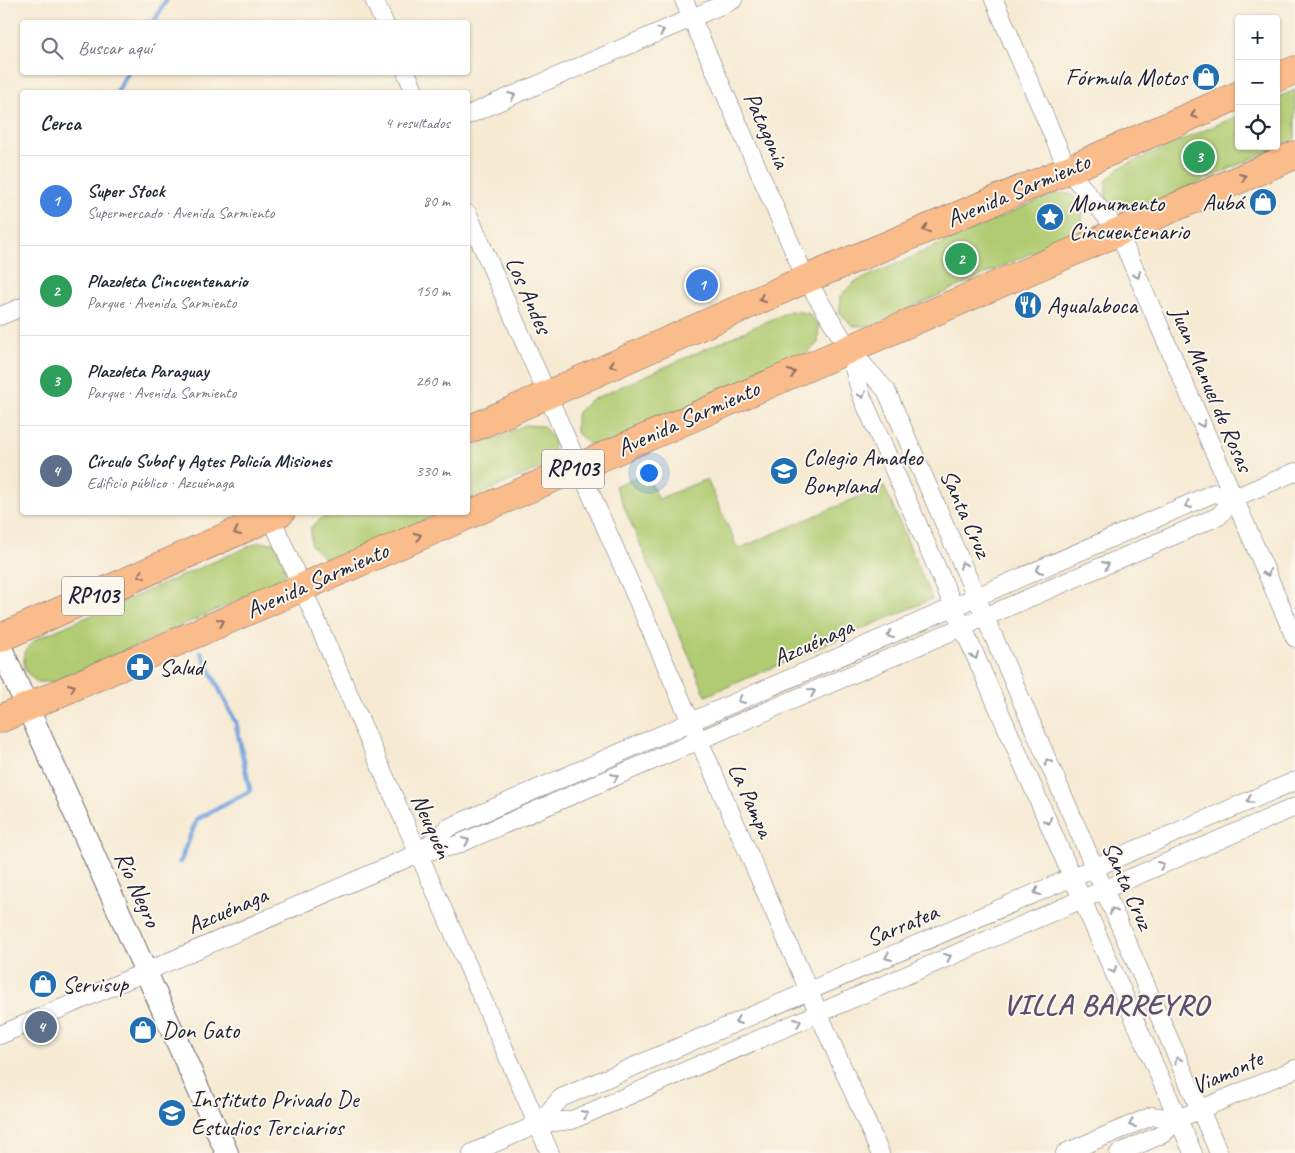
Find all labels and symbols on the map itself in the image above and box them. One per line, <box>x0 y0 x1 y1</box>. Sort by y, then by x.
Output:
one-way arrow <box>656 27 665 38</box>
place label: Fórmula Motos <box>1066 62 1189 92</box>
shop icon: Fórmula Motos <box>1191 62 1221 92</box>
street label: Patagonia <box>737 87 798 174</box>
one-way arrow <box>507 91 516 102</box>
one-way arrow <box>1190 108 1199 119</box>
pin: 3 <box>1183 138 1215 176</box>
street label: Avenida Sarmiento <box>942 146 1096 234</box>
one-way arrow <box>1238 172 1247 183</box>
place label: Aubá <box>1203 187 1246 217</box>
shop icon: Aubá <box>1248 187 1278 217</box>
place label: Monumento Cincuentenario <box>1069 188 1191 246</box>
place icon: Monumento Cincuentenario <box>1035 202 1065 232</box>
one-way arrow <box>922 223 931 233</box>
pin: 2 <box>945 240 977 278</box>
street label: Los Andes <box>499 252 560 341</box>
pin: 1 <box>686 266 718 304</box>
one-way arrow <box>1131 270 1142 279</box>
restaurant icon: Agualaboca <box>1013 290 1043 320</box>
place label: Agualaboca <box>1047 290 1138 320</box>
one-way arrow <box>758 292 767 302</box>
street label: Juan Manuel de Rosas <box>1163 301 1261 478</box>
one-way arrow <box>609 358 618 369</box>
one-way arrow <box>787 369 796 380</box>
street label: Avenida Sarmiento <box>612 373 765 463</box>
one-way arrow <box>856 390 866 399</box>
one-way arrow <box>1196 420 1206 428</box>
place label: Colegio Amadeo Bonpland <box>803 442 924 500</box>
road number: RP103 <box>542 449 604 488</box>
school or university icon: Colegio Amadeo Bonpland <box>769 456 799 486</box>
your location <box>636 460 662 486</box>
street label: Santa Cruz <box>933 465 1000 564</box>
one-way arrow <box>1184 498 1193 509</box>
one-way arrow <box>233 526 242 537</box>
one-way arrow <box>413 532 422 543</box>
street label: Avenida Sarmiento <box>241 535 394 625</box>
one-way arrow <box>1101 560 1110 571</box>
one-way arrow <box>958 561 969 570</box>
one-way arrow <box>1035 563 1044 574</box>
one-way arrow <box>137 569 146 579</box>
one-way arrow <box>1261 569 1271 577</box>
road number: RP103 <box>62 576 124 616</box>
street label: Azcuénaga <box>768 611 859 673</box>
one-way arrow <box>216 618 225 629</box>
one-way arrow <box>886 628 895 639</box>
one-way arrow <box>969 651 980 660</box>
pharmacy icon: Salud <box>125 652 155 682</box>
place label: Salud <box>159 652 207 682</box>
one-way arrow <box>67 683 76 694</box>
one-way arrow <box>807 687 816 698</box>
one-way arrow <box>737 693 746 704</box>
street label: La Pampa <box>721 758 782 844</box>
one-way arrow <box>1044 758 1055 767</box>
one-way arrow <box>610 773 619 784</box>
street label: Neuquén <box>405 789 460 864</box>
one-way arrow <box>1246 794 1255 805</box>
one-way arrow <box>1041 816 1052 825</box>
one-way arrow <box>461 837 470 848</box>
street label: Santa Cruz <box>1095 837 1162 936</box>
street label: Río Negro <box>108 847 168 933</box>
one-way arrow <box>1156 861 1165 872</box>
street label: Azcuénaga <box>182 879 273 940</box>
one-way arrow <box>1033 886 1042 897</box>
street label: Sarratea <box>862 896 944 953</box>
one-way arrow <box>1109 907 1120 916</box>
one-way arrow <box>884 950 893 961</box>
one-way arrow <box>943 953 951 963</box>
one-way arrow <box>1107 965 1118 974</box>
shop icon: Servisup <box>28 969 58 999</box>
place label: Servisup <box>62 969 129 999</box>
district label: VILLA BARREYRO <box>1003 986 1212 1023</box>
pin: 4 <box>25 1008 57 1046</box>
shop icon: Don Gato <box>128 1015 158 1045</box>
place label: Don Gato <box>162 1015 241 1045</box>
one-way arrow <box>734 1015 743 1026</box>
one-way arrow <box>793 1017 802 1028</box>
street label: Viamonte <box>1187 1042 1269 1101</box>
one-way arrow <box>1174 1056 1185 1065</box>
place label: Instituto Privado De Estudios Terciarios <box>191 1084 361 1142</box>
school or university icon: Instituto Privado De Estudios Terciarios <box>157 1098 187 1128</box>
one-way arrow <box>580 1110 589 1121</box>
one-way arrow <box>1128 1118 1137 1129</box>

